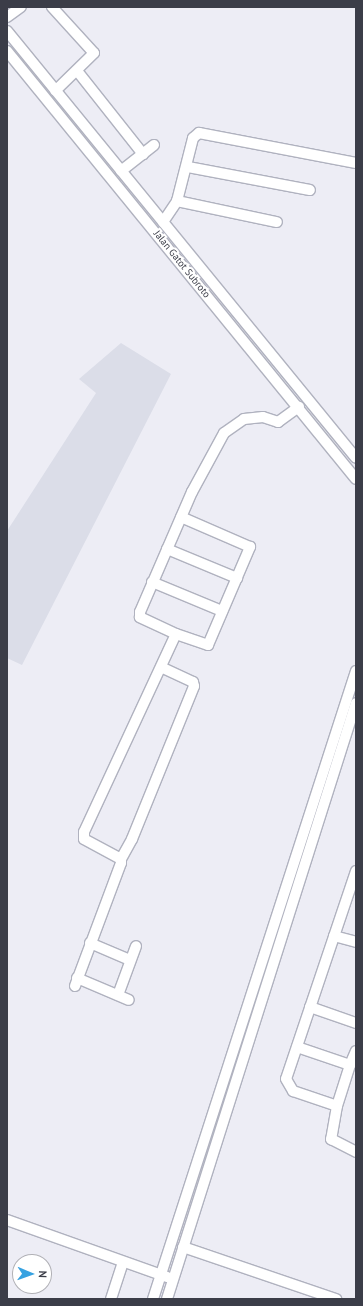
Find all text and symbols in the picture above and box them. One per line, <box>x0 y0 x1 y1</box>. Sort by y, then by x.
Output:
street label: Jalan Gatot Subroto <box>151 228 213 300</box>
north arrow <box>12 1254 52 1294</box>
text: N <box>36 1271 50 1278</box>

